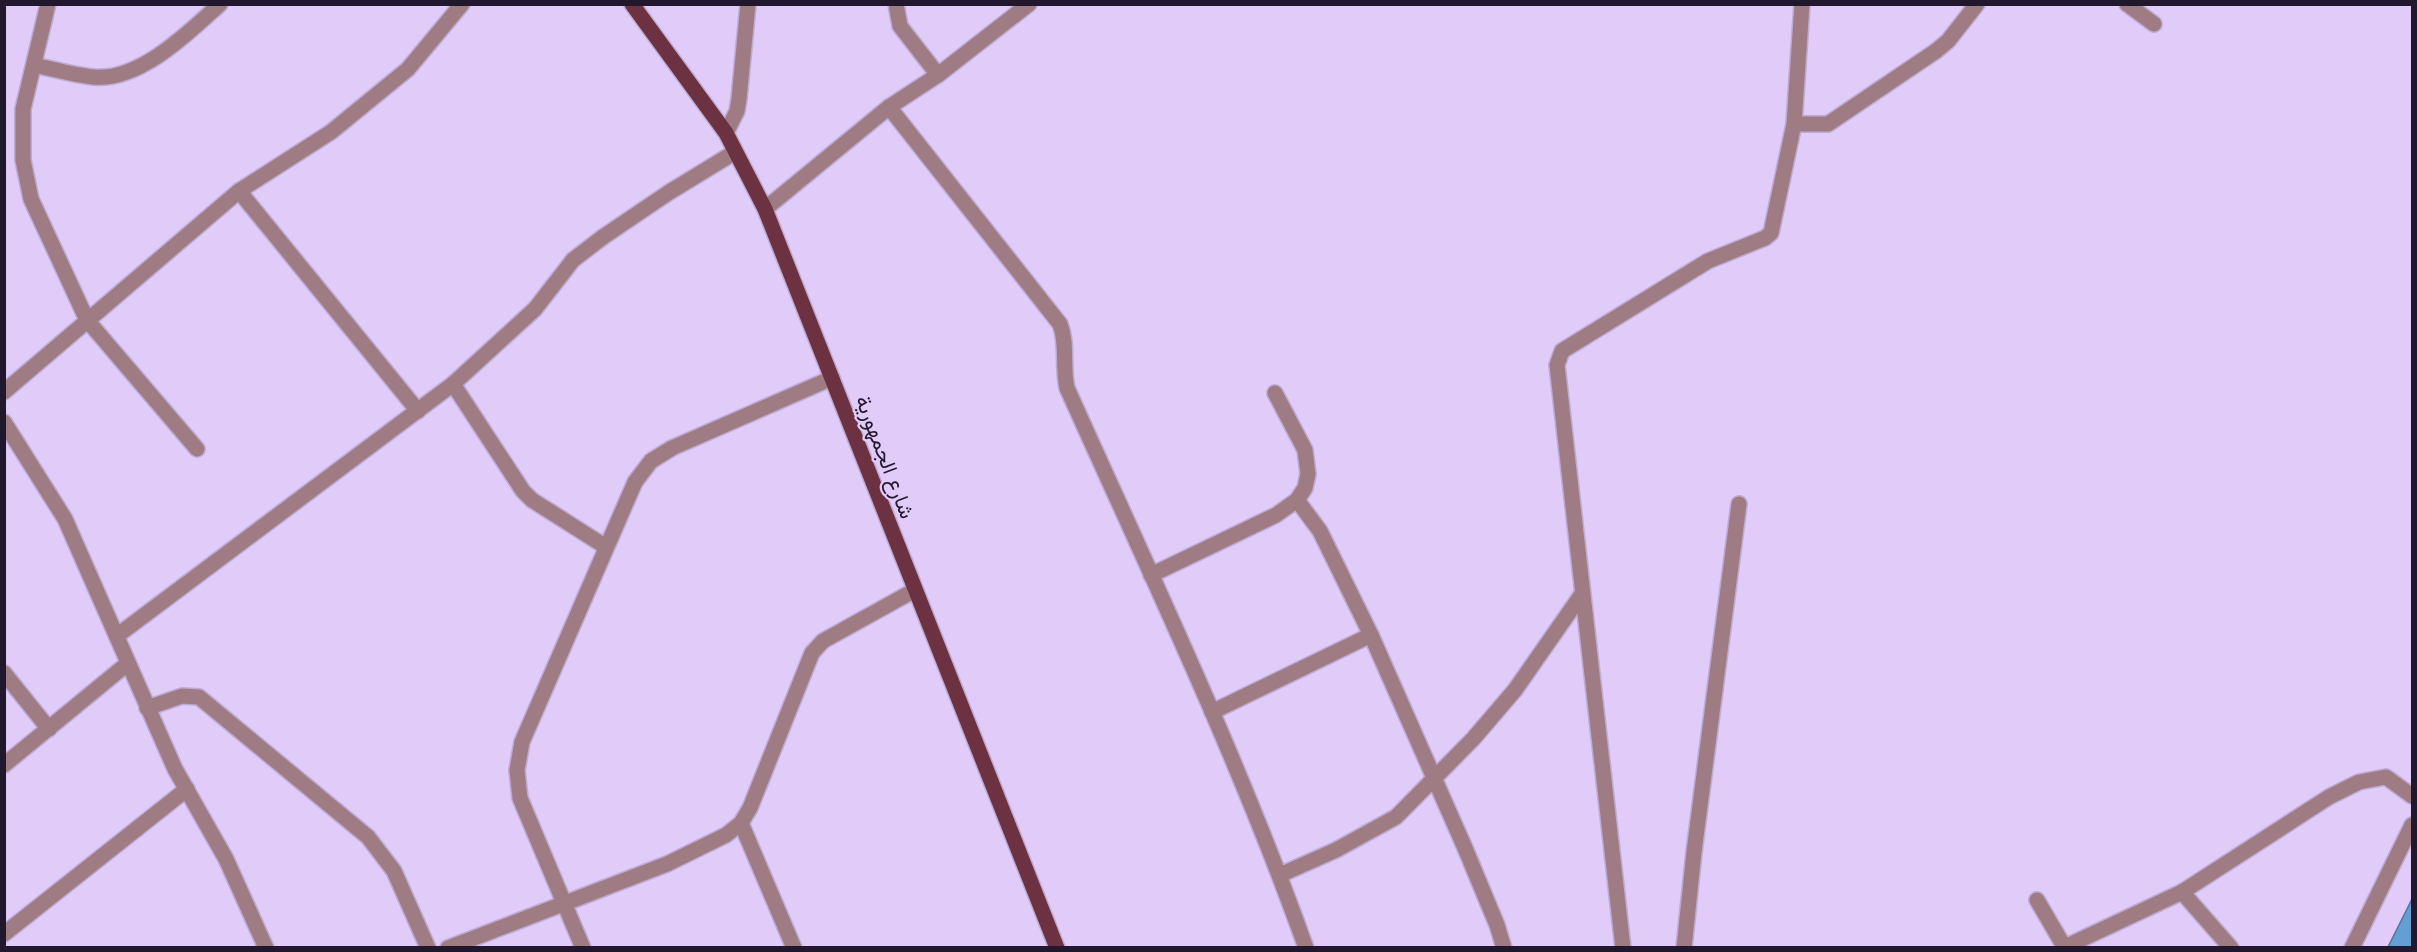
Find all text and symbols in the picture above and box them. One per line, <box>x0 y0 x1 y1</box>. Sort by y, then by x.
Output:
street label: شارع الجمهورية <box>849 392 919 523</box>

